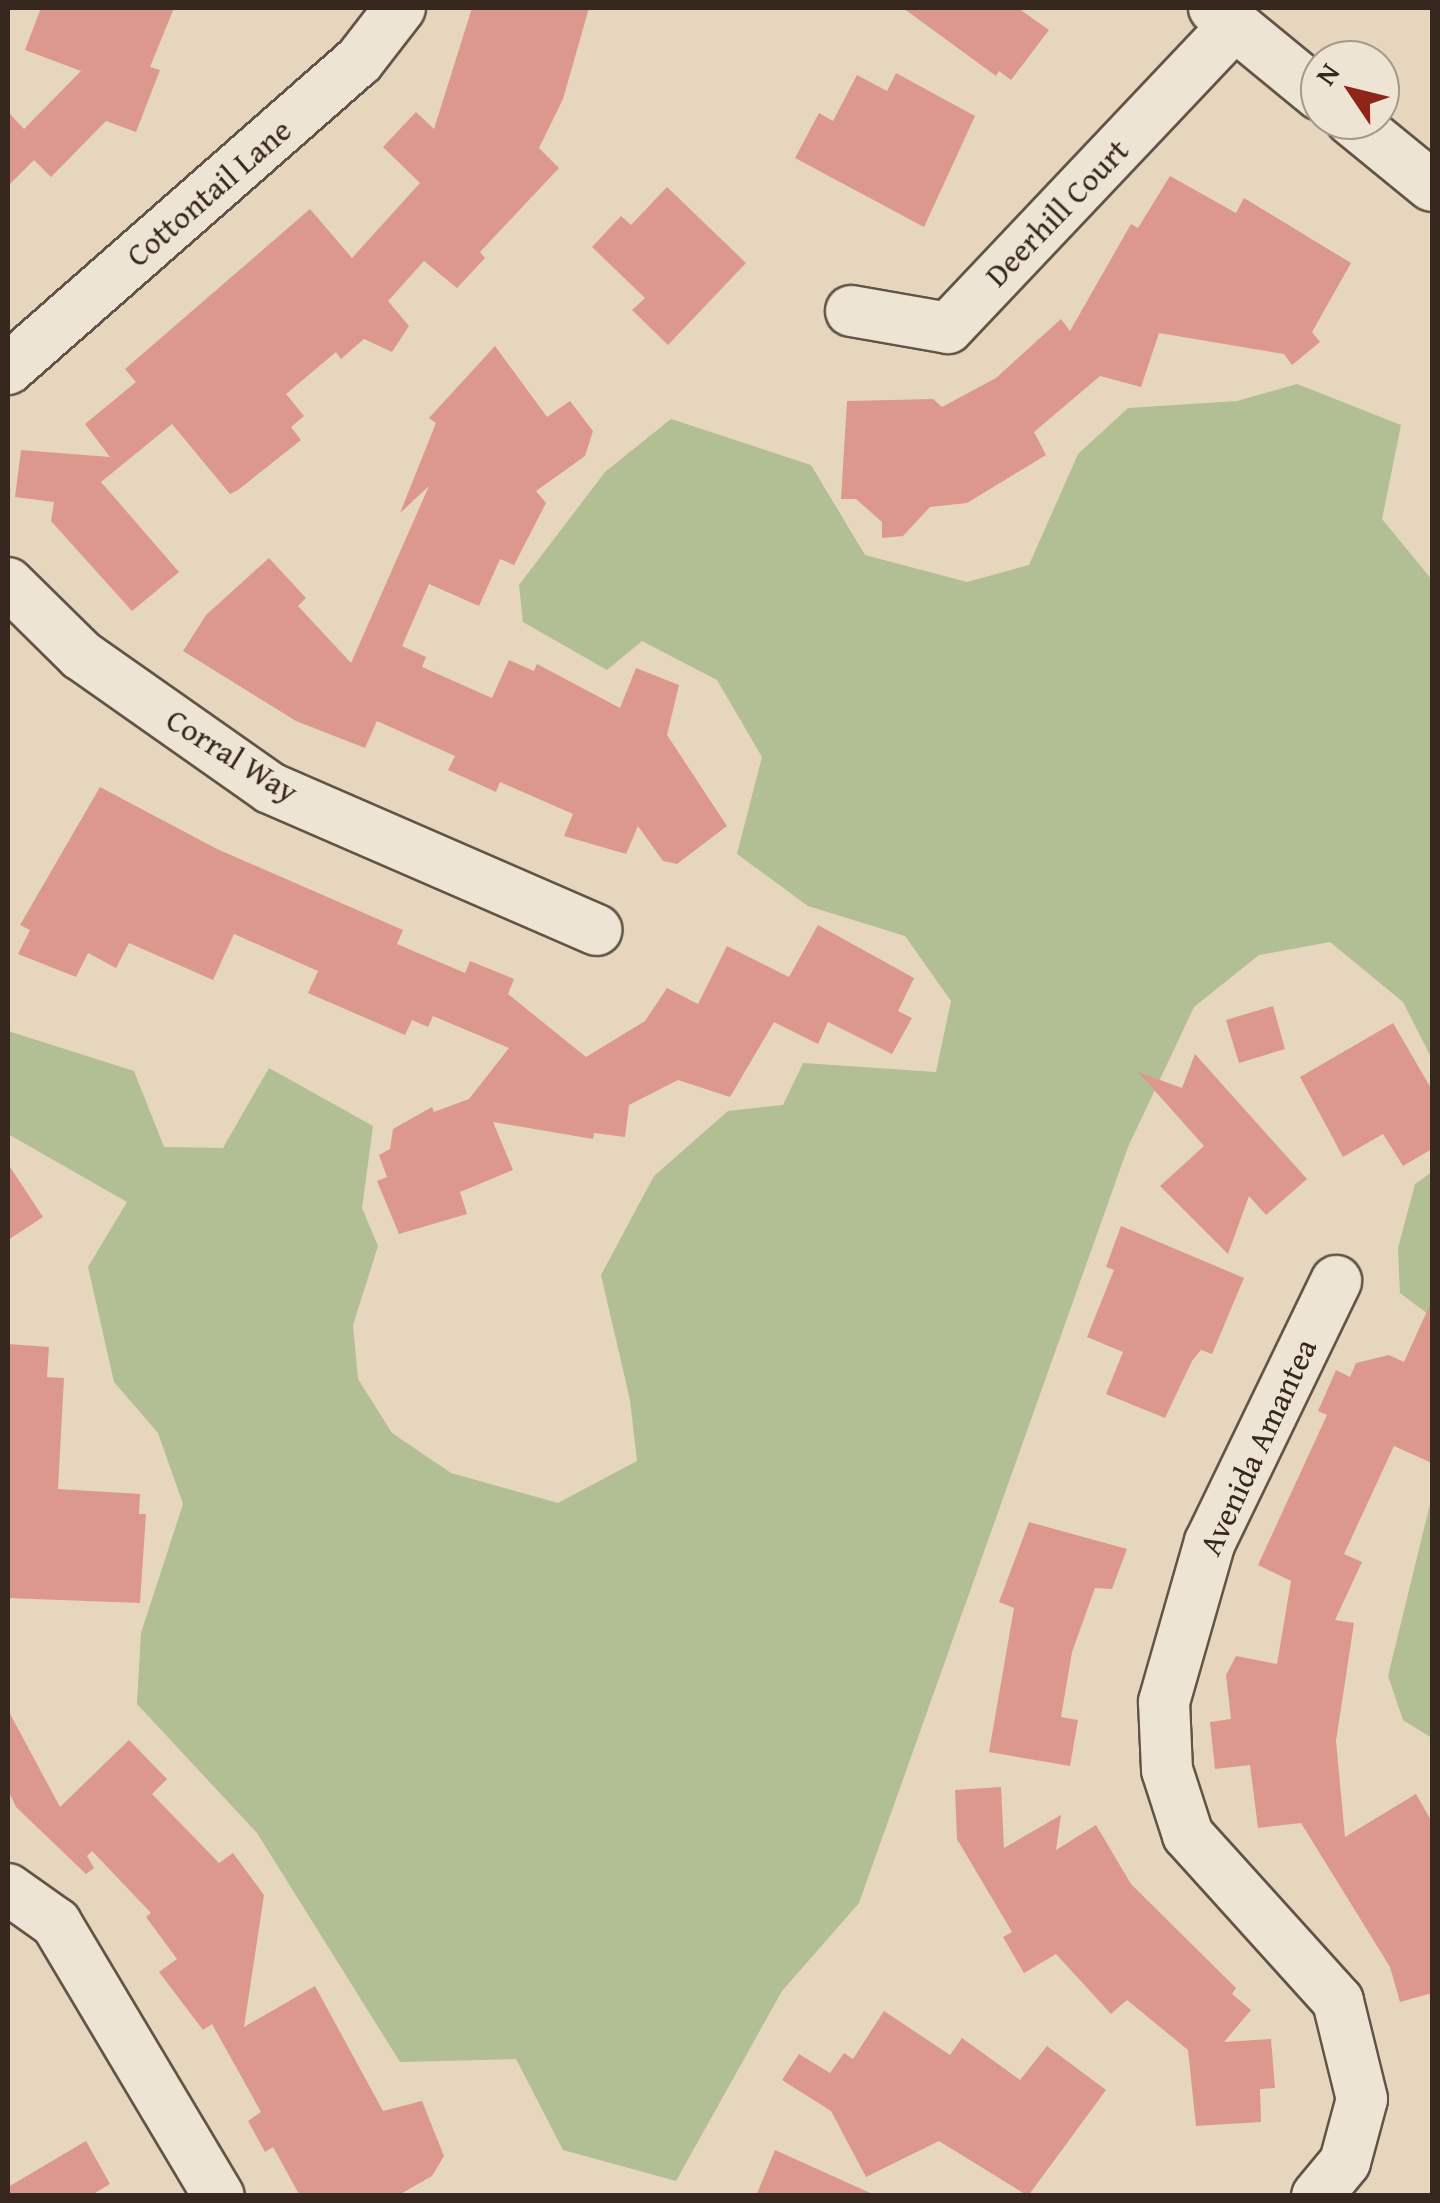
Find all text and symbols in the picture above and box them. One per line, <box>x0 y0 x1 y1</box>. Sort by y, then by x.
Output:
north arrow <box>1300 40 1400 140</box>
text: N <box>1304 54 1349 93</box>
street label: Cottontail Lane <box>119 111 299 275</box>
street label: Deerhill Court <box>977 131 1137 295</box>
street label: Corral Way <box>159 701 305 811</box>
street label: Avenida Amantea <box>1191 1333 1325 1561</box>

